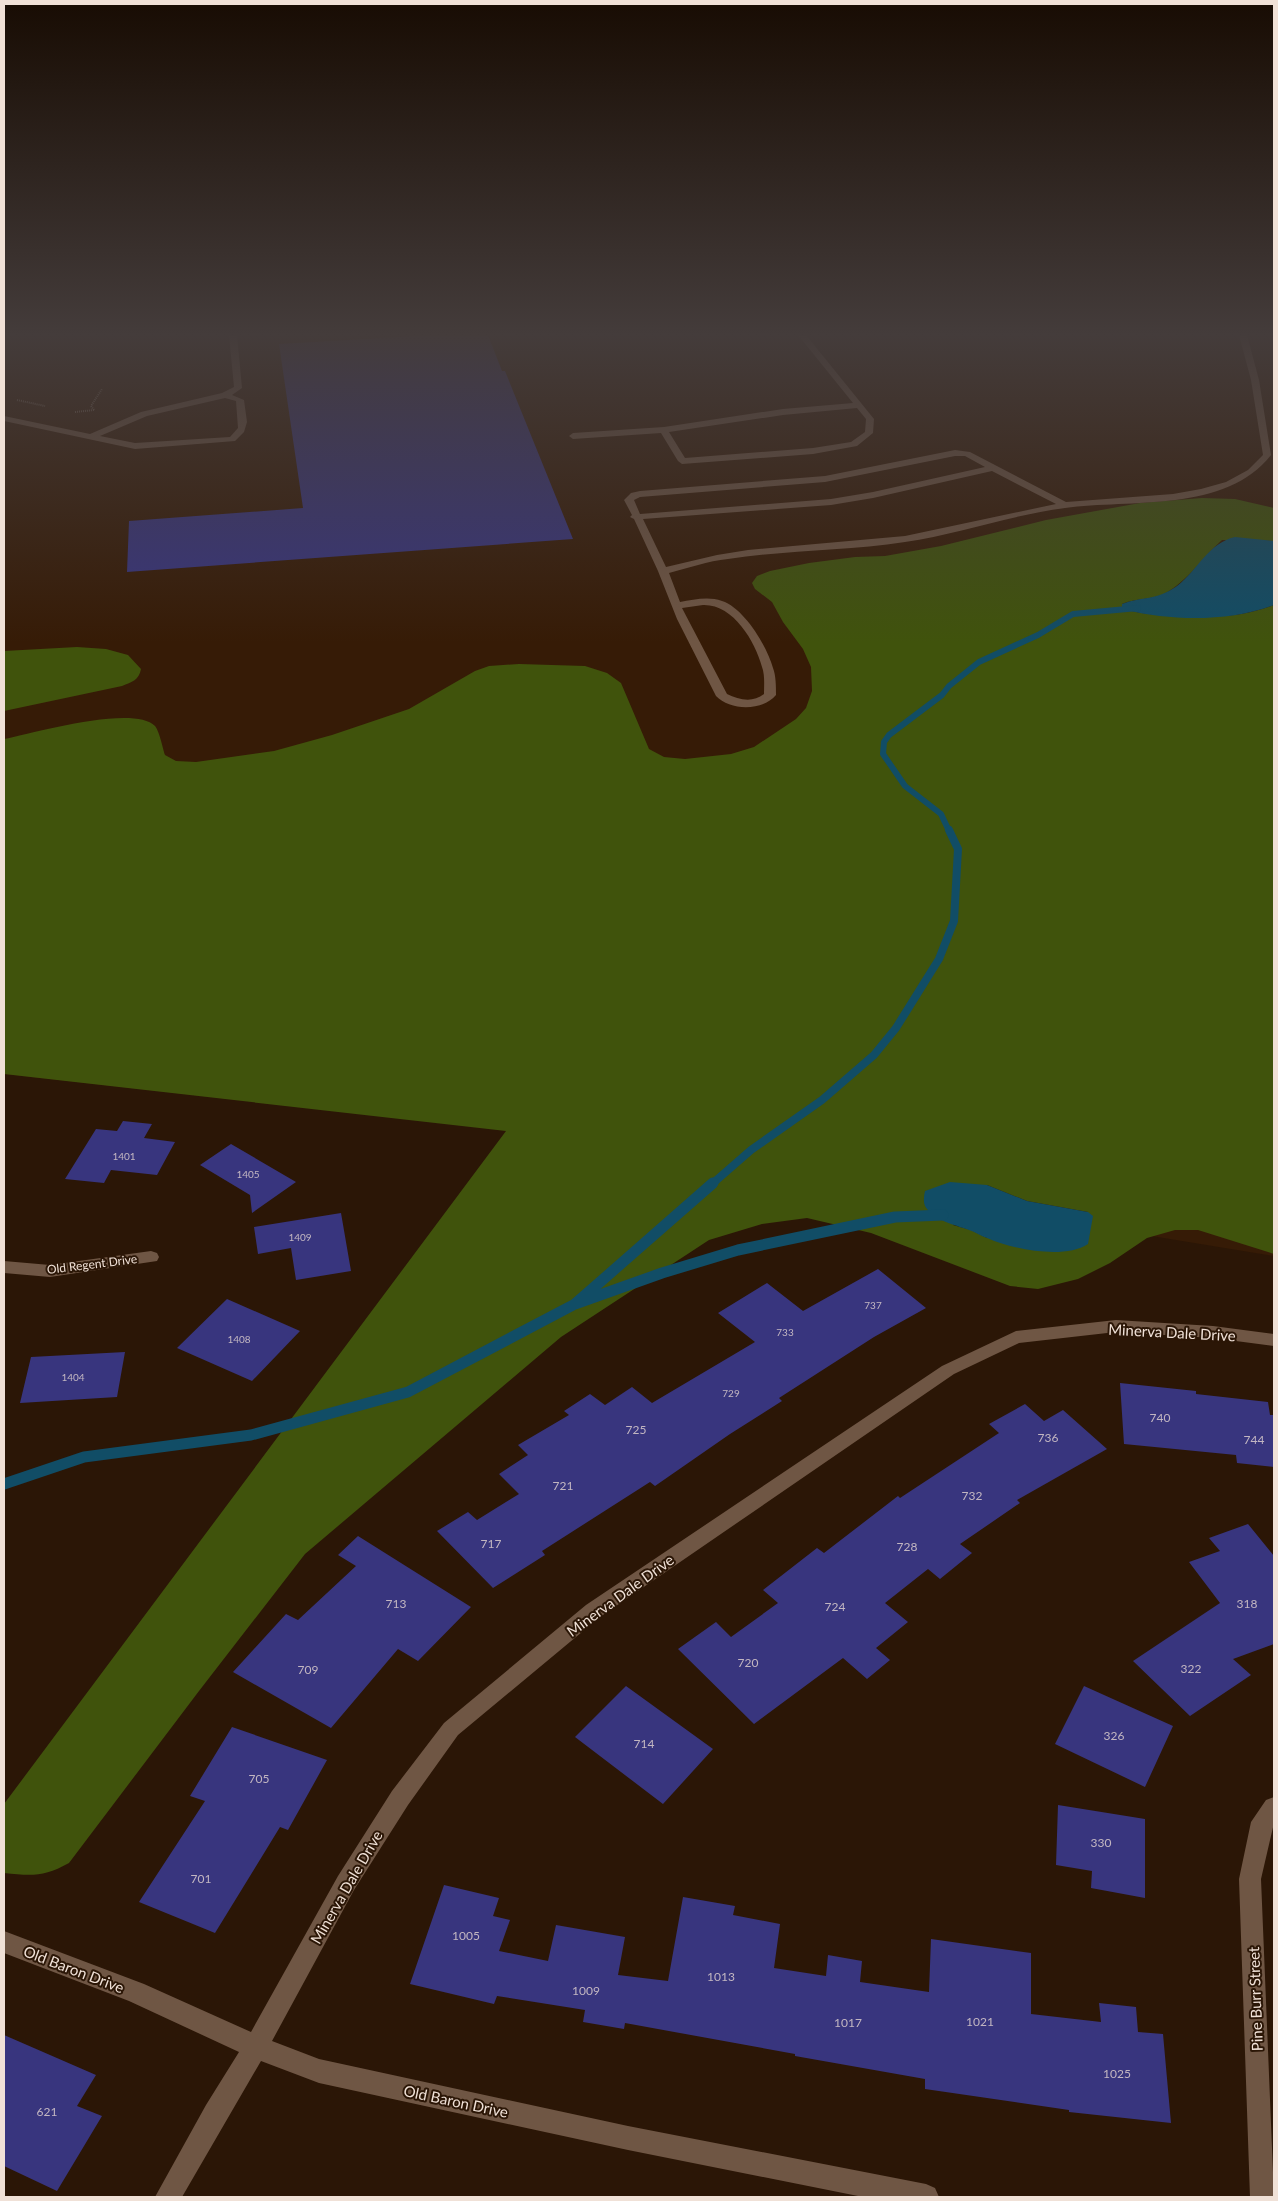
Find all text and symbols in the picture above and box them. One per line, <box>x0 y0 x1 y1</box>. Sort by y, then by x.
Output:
house number: 1401 <box>112 1150 136 1162</box>
house number: 1405 <box>236 1168 260 1180</box>
house number: 1409 <box>288 1231 312 1243</box>
street label: Old Regent Drive <box>46 1251 138 1277</box>
house number: 737 <box>864 1299 882 1311</box>
street label: Minerva Dale Drive <box>1108 1320 1236 1344</box>
house number: 733 <box>776 1326 794 1338</box>
house number: 1408 <box>227 1333 251 1345</box>
house number: 1404 <box>61 1371 85 1383</box>
house number: 729 <box>722 1387 740 1399</box>
house number: 740 <box>1150 1410 1170 1425</box>
house number: 725 <box>626 1422 646 1437</box>
house number: 736 <box>1038 1430 1058 1445</box>
house number: 744 <box>1244 1432 1264 1447</box>
house number: 721 <box>553 1478 573 1493</box>
house number: 732 <box>962 1488 982 1503</box>
house number: 717 <box>481 1536 501 1551</box>
house number: 728 <box>897 1539 917 1554</box>
street label: Minerva Dale Drive <box>563 1550 677 1640</box>
house number: 713 <box>386 1596 406 1611</box>
house number: 318 <box>1237 1596 1257 1611</box>
house number: 724 <box>825 1599 845 1614</box>
house number: 720 <box>738 1655 758 1670</box>
house number: 322 <box>1181 1661 1201 1676</box>
house number: 709 <box>298 1662 318 1677</box>
house number: 326 <box>1104 1728 1124 1743</box>
house number: 714 <box>634 1736 654 1751</box>
house number: 705 <box>249 1771 269 1786</box>
street label: Minerva Dale Drive <box>306 1827 386 1947</box>
house number: 330 <box>1091 1835 1111 1850</box>
house number: 701 <box>191 1871 211 1886</box>
house number: 1005 <box>452 1928 480 1943</box>
street label: Old Baron Drive <box>21 1942 127 1996</box>
street label: Pine Burr Street <box>1244 1946 1266 2052</box>
house number: 1013 <box>707 1969 735 1984</box>
house number: 1009 <box>572 1983 600 1998</box>
house number: 1021 <box>966 2014 994 2029</box>
house number: 1017 <box>834 2015 862 2030</box>
house number: 1025 <box>1103 2066 1131 2081</box>
street label: Old Baron Drive <box>402 2081 510 2121</box>
house number: 621 <box>37 2104 57 2119</box>

